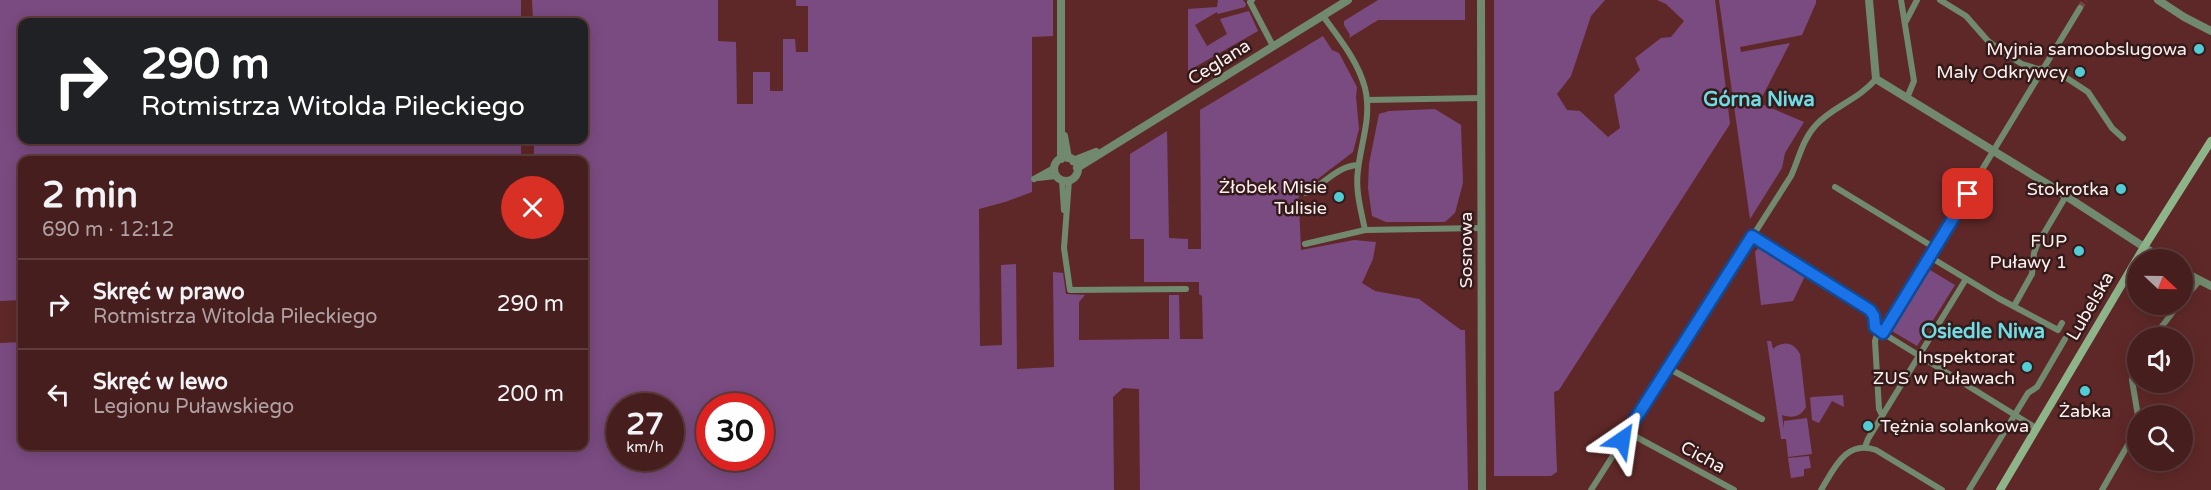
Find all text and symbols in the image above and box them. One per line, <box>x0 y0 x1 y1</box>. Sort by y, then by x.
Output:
street label: Ceglana <box>1184 34 1254 90</box>
place label: Myjnia samoobslugowa <box>1986 38 2187 60</box>
text: 290 m <box>141 39 270 90</box>
icon: right <box>42 42 120 120</box>
marker: Myjnia samoobslugowa <box>2192 42 2206 56</box>
place label: Maly Odkrywcy <box>1936 61 2068 83</box>
marker: Maly Odkrywcy <box>2073 65 2087 79</box>
district label: Górna Niwa <box>1703 88 1815 112</box>
text: Rotmistrza Witolda Pileckiego <box>141 90 525 123</box>
pin <box>1942 168 1993 219</box>
text: 2 min <box>42 174 138 217</box>
button: close <box>501 176 564 239</box>
place label: Żłobek Misie Tulisie <box>1219 176 1327 219</box>
icon: arrive <box>1951 177 1984 210</box>
place label: Stokrotka <box>2027 178 2109 200</box>
marker: Stokrotka <box>2114 182 2128 196</box>
marker: Żłobek Misie Tulisie <box>1332 190 1346 204</box>
street label: Sosnowa <box>1455 212 1477 288</box>
text: 690 m · 12:12 <box>42 218 174 242</box>
place label: FUP Puławy 1 <box>1990 230 2067 273</box>
marker: FUP Puławy 1 <box>2072 244 2086 258</box>
north arrow <box>2127 249 2193 315</box>
map controls <box>2127 249 2193 471</box>
street label: Lubelska <box>2062 268 2118 344</box>
text: Skręć w prawo <box>93 279 245 305</box>
icon: right <box>42 288 75 321</box>
text: 290 m <box>497 291 564 317</box>
text: Rotmistrza Witolda Pileckiego <box>93 305 377 329</box>
district label: Osiedle Niwa <box>1921 320 2045 344</box>
button: sound <box>2127 327 2193 393</box>
place label: Inspektorat ZUS w Puławach <box>1873 346 2015 389</box>
marker: Inspektorat ZUS w Puławach <box>2020 360 2034 374</box>
text: Skręć w lewo <box>93 369 228 395</box>
icon: left <box>42 378 75 411</box>
text: 200 m <box>497 381 564 407</box>
marker: Żabka <box>2078 384 2092 398</box>
speed limit sign: 30 <box>696 393 774 471</box>
text: Legionu Puławskiego <box>93 395 294 419</box>
place label: Żabka <box>2059 400 2111 422</box>
button: search <box>2127 405 2193 471</box>
text: 27 <box>626 406 664 443</box>
position arrow <box>1590 408 1654 472</box>
place label: Tężnia solankowa <box>1880 415 2029 437</box>
marker: Tężnia solankowa <box>1861 419 1875 433</box>
street label: Cicha <box>1677 436 1729 478</box>
text: km/h <box>626 438 664 456</box>

